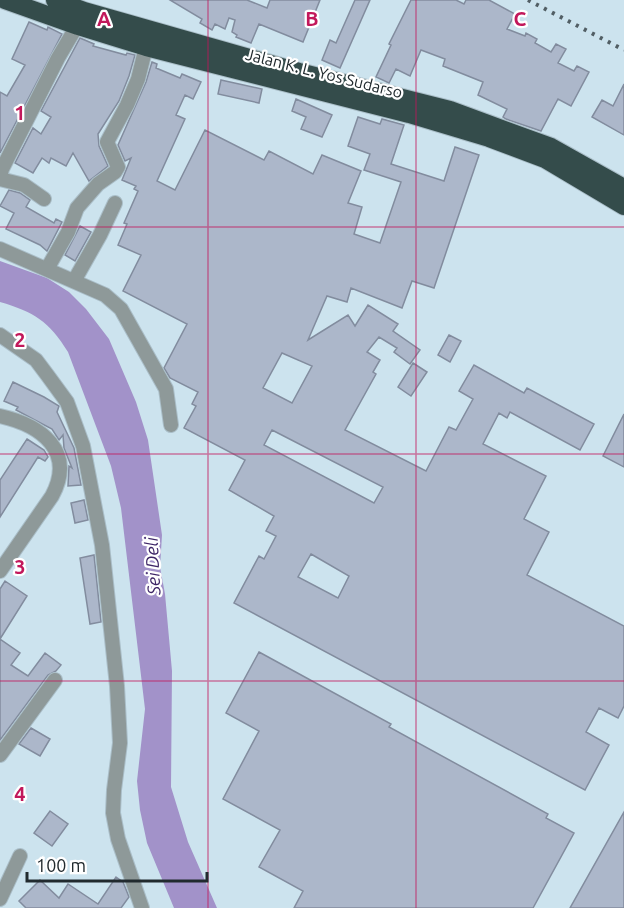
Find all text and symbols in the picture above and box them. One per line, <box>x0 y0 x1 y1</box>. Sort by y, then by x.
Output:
text: A <box>97 7 111 30</box>
text: B <box>305 7 319 30</box>
text: C <box>514 7 527 30</box>
street label: Jalan K. L. Yos Sudarso <box>244 45 404 101</box>
text: 1 <box>14 101 26 124</box>
text: 2 <box>14 328 26 351</box>
water label: Sei Deli <box>140 536 164 597</box>
text: 3 <box>14 555 26 578</box>
text: 4 <box>14 782 26 805</box>
scale bar <box>27 845 207 883</box>
text: 100 m <box>36 855 86 875</box>

